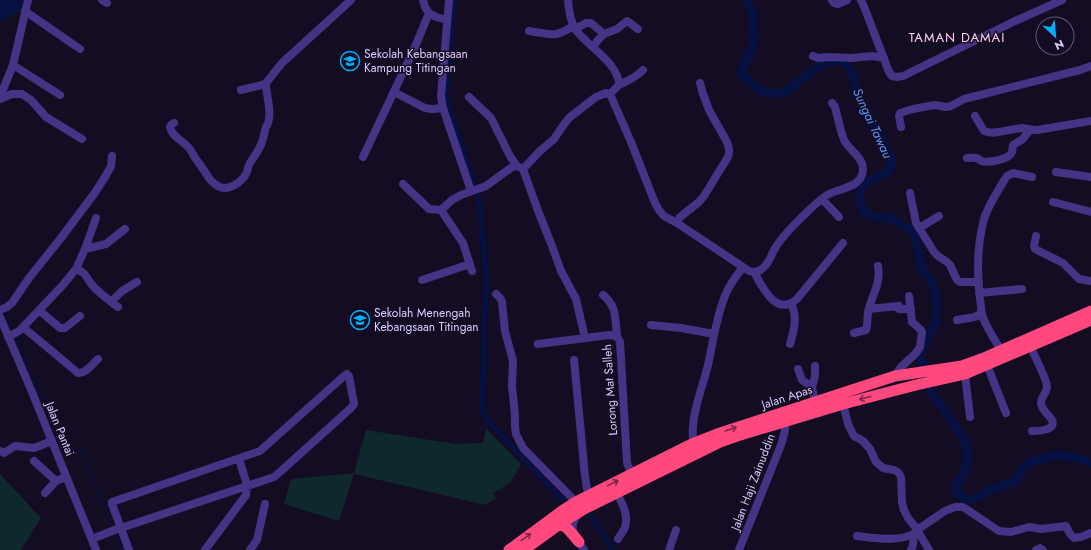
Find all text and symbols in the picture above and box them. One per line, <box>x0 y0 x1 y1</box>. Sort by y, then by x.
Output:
north arrow <box>1035 16 1075 56</box>
district label: TAMAN DAMAI <box>909 28 1005 47</box>
text: N <box>1052 36 1067 54</box>
place label: Sekolah Kebangsaan Kampung Titingan <box>364 45 468 77</box>
school or university icon: Sekolah Kebangsaan Kampung Titingan <box>339 50 361 72</box>
water label: Sungai Tawau <box>848 85 897 162</box>
place label: Sekolah Menengah Kebangsaan Titingan <box>374 304 479 336</box>
school or university icon: Sekolah Menengah Kebangsaan Titingan <box>349 309 371 331</box>
street label: Lorong Mat Salleh <box>598 344 622 436</box>
street label: Jalan Apas <box>757 380 815 414</box>
one-way arrow <box>859 395 872 402</box>
street label: Jalan Pantai <box>40 397 79 459</box>
one-way arrow <box>724 425 737 432</box>
street label: Jalan Haji Zainuddin <box>726 431 780 535</box>
one-way arrow <box>607 479 619 486</box>
one-way arrow <box>520 533 531 541</box>

